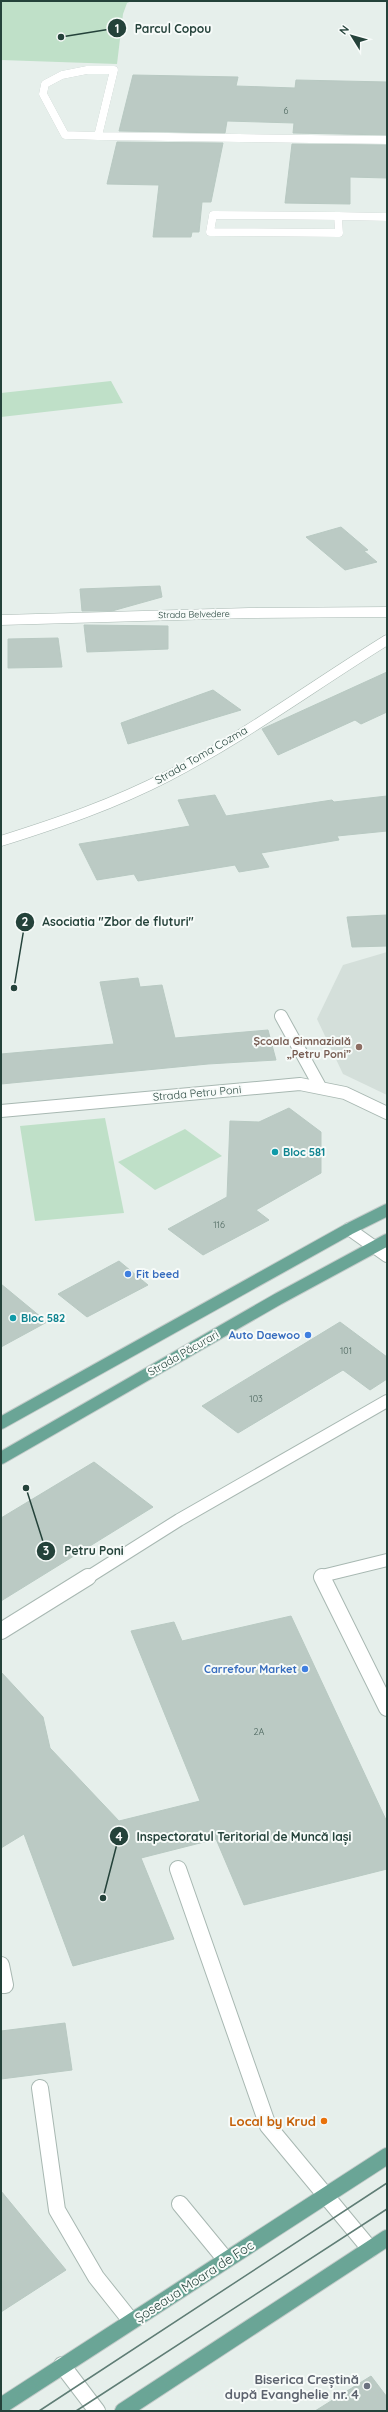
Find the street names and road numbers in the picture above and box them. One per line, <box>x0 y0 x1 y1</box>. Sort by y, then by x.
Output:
street label: Strada Belvedere <box>158 608 230 620</box>
street label: Strada Toma Cozma <box>152 723 250 787</box>
street label: Strada Petru Poni <box>152 1082 242 1104</box>
street label: Strada Păcurari <box>145 1327 221 1379</box>
street label: Șoseaua Moara de Foc <box>132 2236 257 2325</box>

